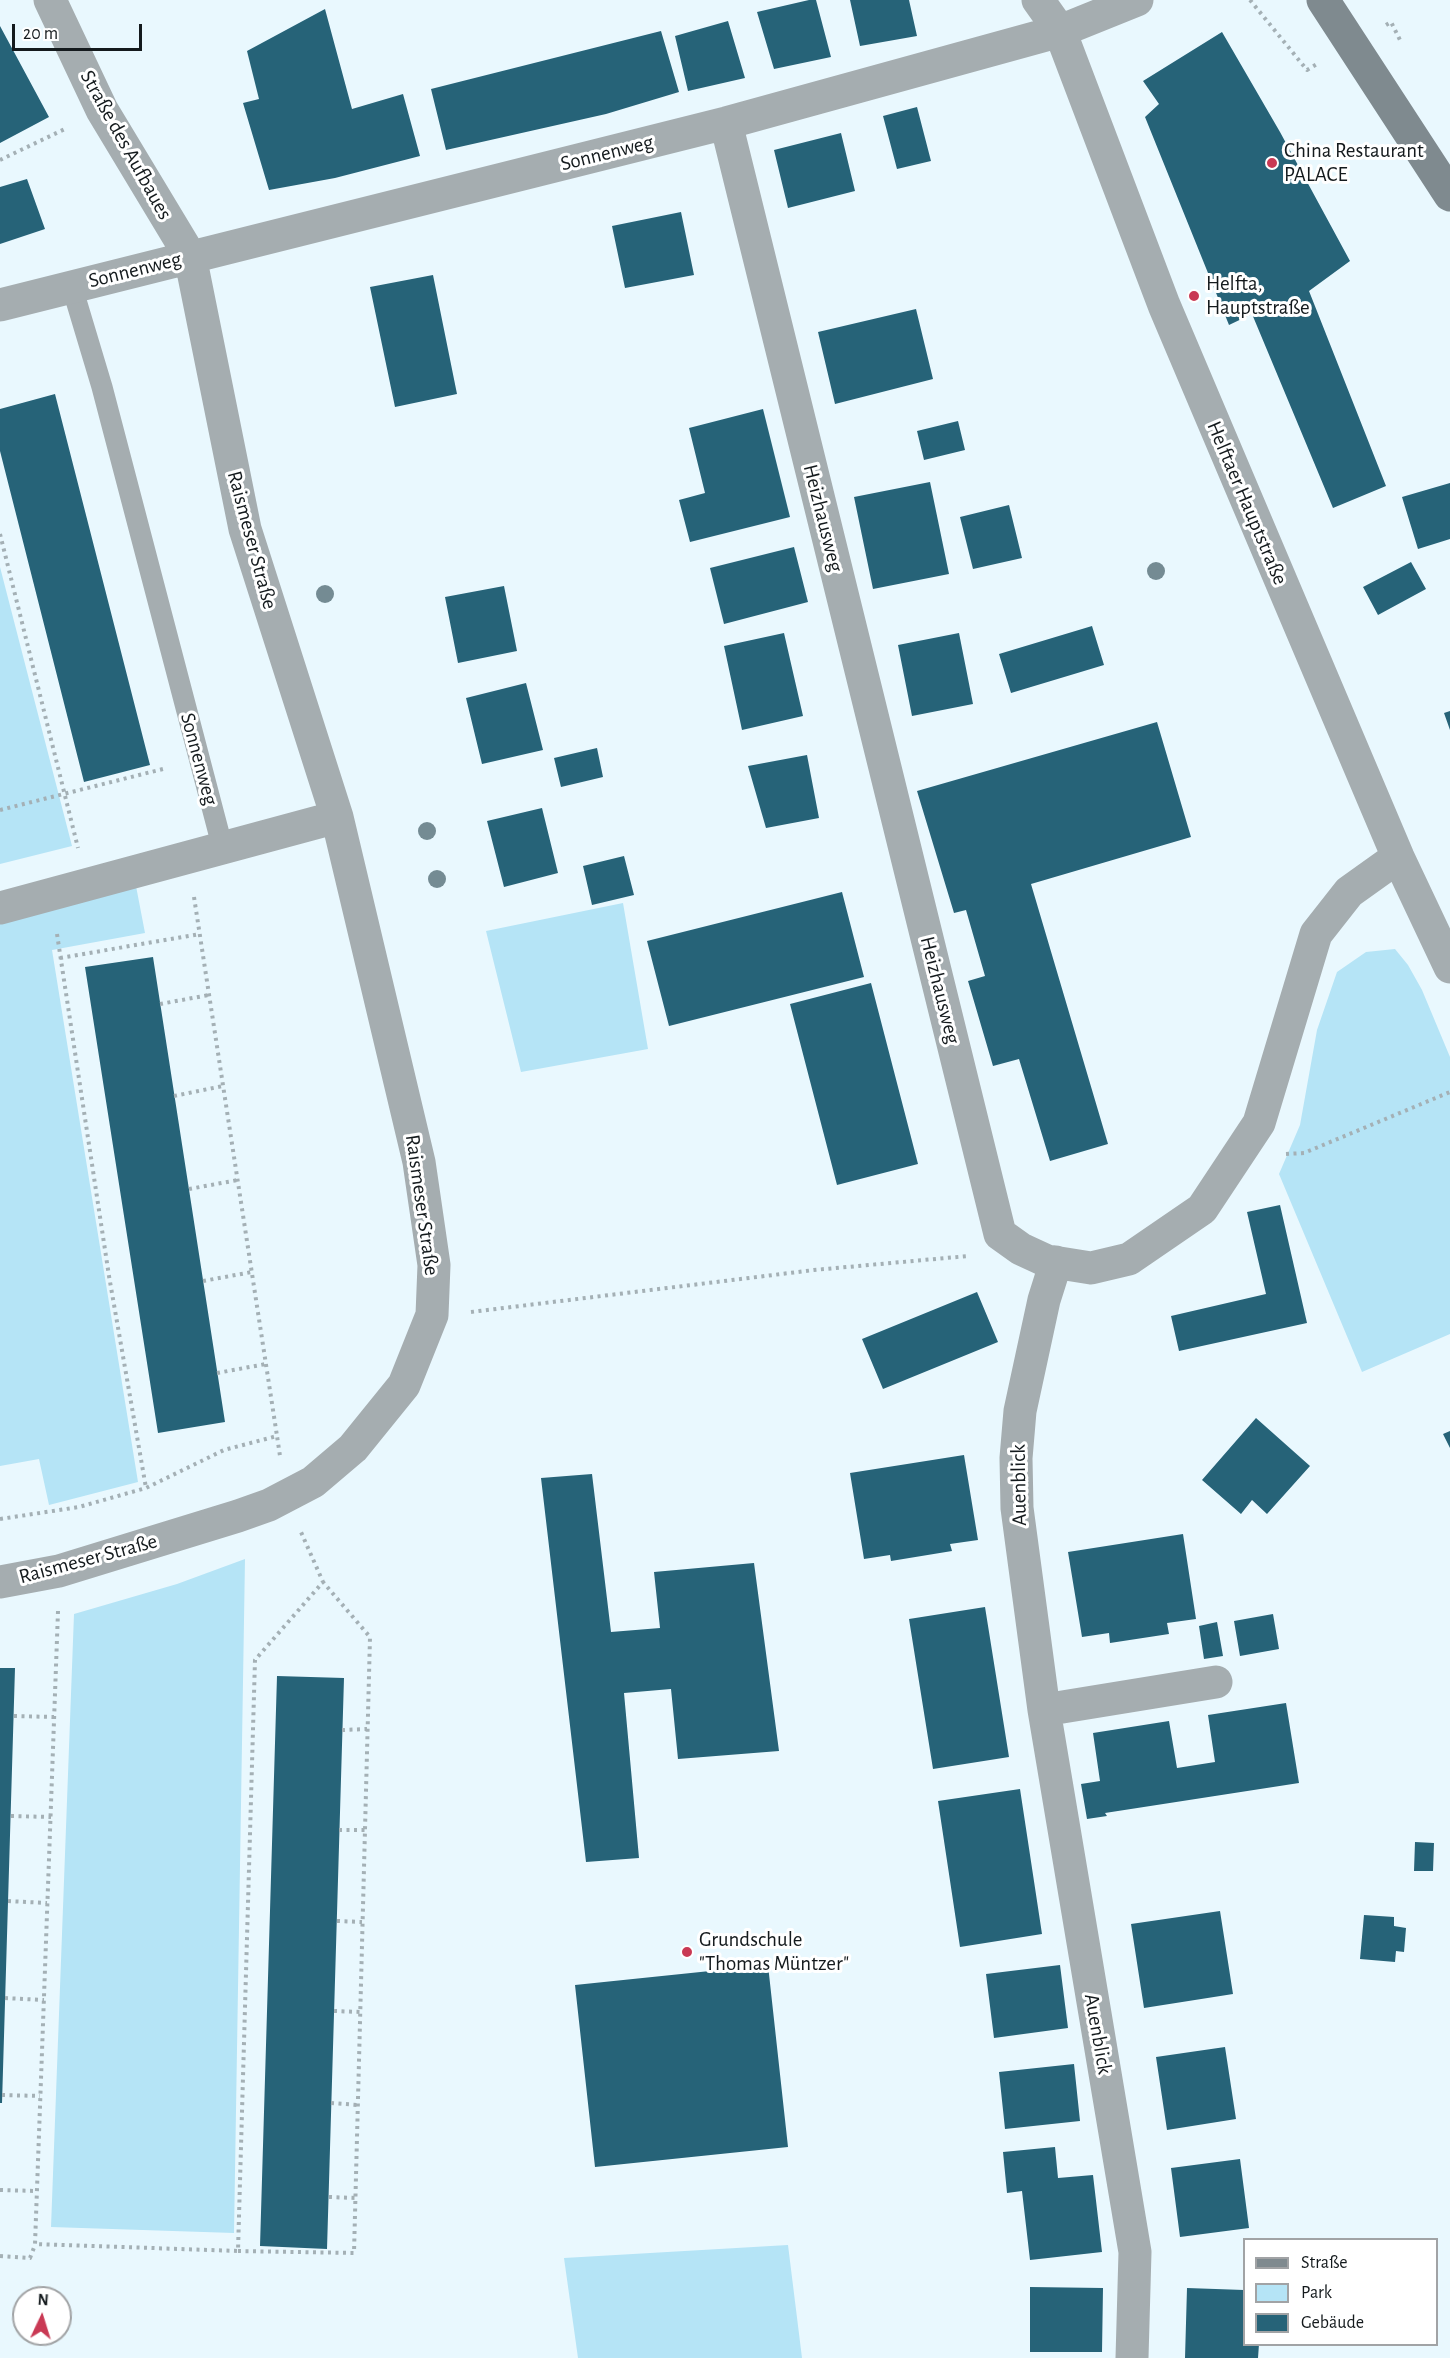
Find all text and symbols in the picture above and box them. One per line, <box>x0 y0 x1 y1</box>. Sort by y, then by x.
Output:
scale bar <box>15 12 146 50</box>
text: 20 m <box>23 25 58 43</box>
street label: Straße des Aufbaues <box>74 66 178 224</box>
street label: Sonnenweg <box>558 129 656 177</box>
place label: China Restaurant PALACE <box>1284 138 1424 188</box>
marker: China Restaurant PALACE <box>1265 156 1279 170</box>
street label: Sonnenweg <box>86 246 184 294</box>
place label: Helfta, Hauptstraße <box>1206 271 1310 321</box>
marker: Helfta, Hauptstraße <box>1187 289 1201 303</box>
street label: Helftaer Hauptstraße <box>1201 417 1293 589</box>
street label: Heizhausweg <box>797 462 849 574</box>
street label: Raismeser Straße <box>221 468 283 612</box>
street label: Sonnenweg <box>175 710 223 808</box>
street label: Heizhausweg <box>914 934 966 1046</box>
street label: Raismeser Straße <box>400 1133 444 1277</box>
street label: Auenblick <box>1006 1444 1032 1526</box>
street label: Raismeser Straße <box>16 1528 160 1590</box>
place label: Grundschule "Thomas Müntzer" <box>699 1927 849 1977</box>
marker: Grundschule "Thomas Müntzer" <box>680 1945 694 1959</box>
street label: Auenblick <box>1079 1992 1117 2076</box>
legend <box>1243 2238 1438 2346</box>
text: Straße <box>1301 2254 1347 2272</box>
text: Park <box>1301 2284 1332 2302</box>
north arrow <box>12 2286 72 2346</box>
text: N <box>37 2292 49 2308</box>
text: Gebäude <box>1301 2314 1364 2332</box>

